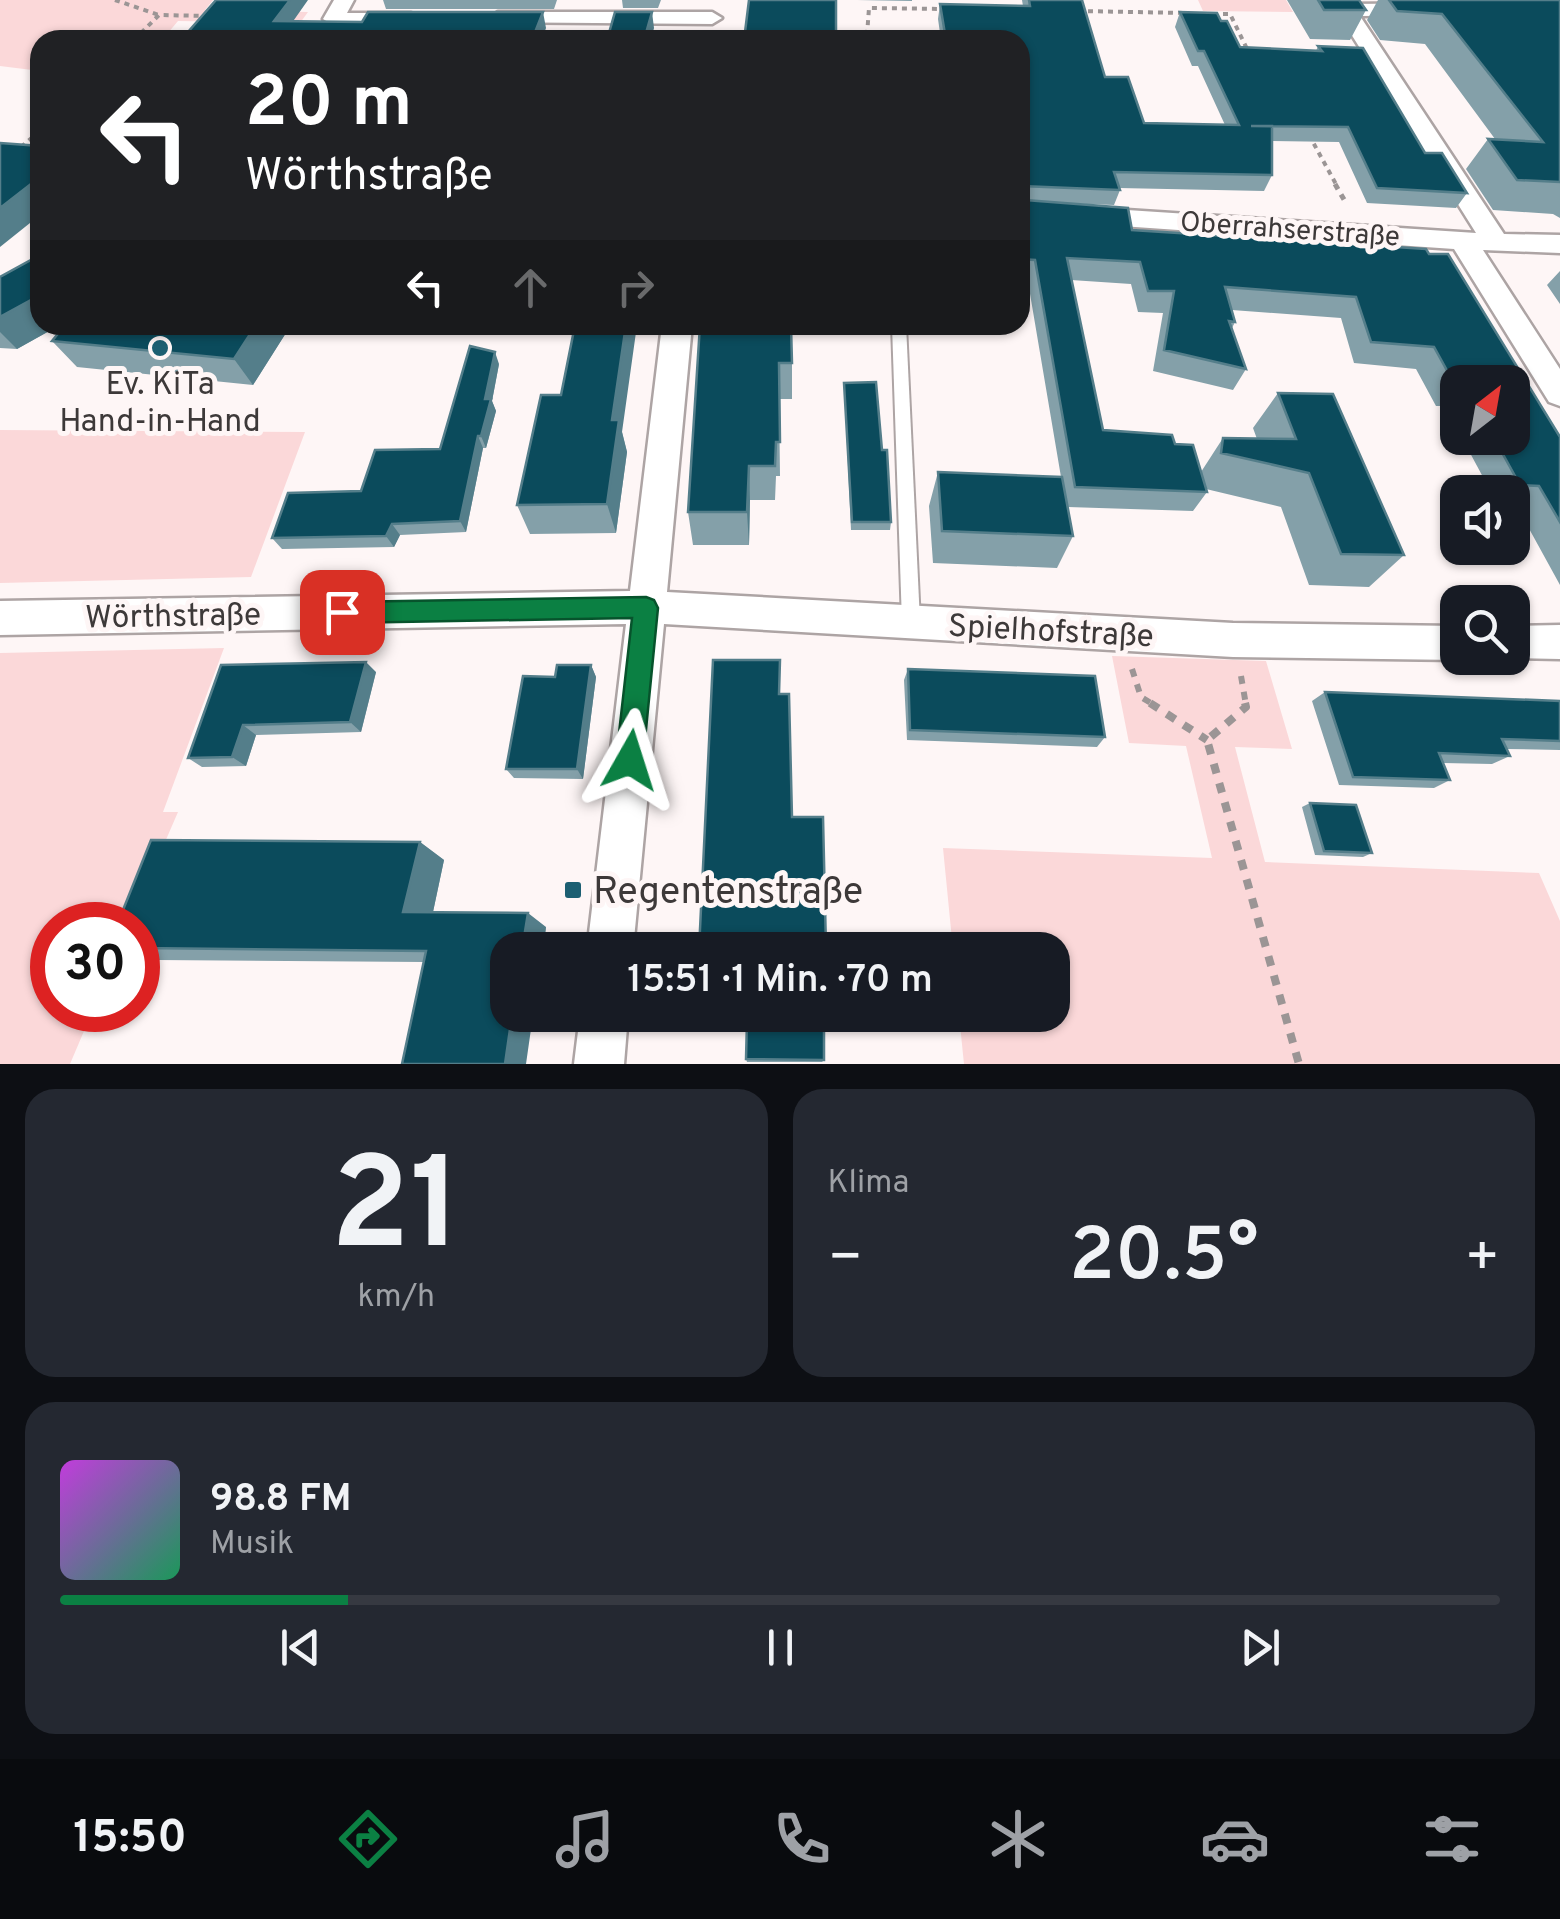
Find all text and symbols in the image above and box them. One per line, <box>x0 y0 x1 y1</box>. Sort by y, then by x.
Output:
text: 20 m <box>245 62 413 151</box>
icon: left <box>80 70 210 200</box>
text: Wörthstraße <box>245 149 493 206</box>
street label: Oberrahserstraße <box>1179 205 1401 257</box>
icon: left <box>398 260 453 315</box>
icon: ahead <box>503 260 558 315</box>
icon: right <box>608 260 663 315</box>
marker: Ev. KiTa Hand-in-Hand <box>149 337 171 359</box>
north arrow <box>1440 365 1530 455</box>
map controls <box>1440 365 1530 675</box>
place label: Ev. KiTa Hand-in-Hand <box>59 366 261 443</box>
button: sound <box>1440 475 1530 565</box>
pin <box>300 570 385 655</box>
icon: arrive <box>315 585 370 640</box>
button: search <box>1440 585 1530 675</box>
street label: Wörthstraße <box>85 596 261 640</box>
street label: Spielhofstraße <box>947 608 1155 658</box>
position arrow <box>578 708 682 812</box>
place label: Regentenstraße <box>593 869 863 918</box>
marker: Regentenstraße <box>562 879 584 901</box>
speed limit sign: 30 <box>30 902 160 1032</box>
text: 15:51 · 1 Min. · 70 m <box>627 957 933 1006</box>
text: 21 <box>331 1130 462 1295</box>
text: Klima <box>828 1164 909 1204</box>
text: 20.5° <box>1069 1212 1259 1307</box>
text: − <box>828 1225 863 1295</box>
text: + <box>1465 1225 1500 1295</box>
text: km/h <box>357 1278 435 1318</box>
text: 98.8 FM <box>210 1476 352 1525</box>
text: Musik <box>210 1525 294 1565</box>
icon: previous <box>273 1620 328 1675</box>
icon: pause <box>753 1620 808 1675</box>
icon: next <box>1233 1620 1288 1675</box>
icon: directions <box>333 1804 403 1874</box>
icon: music <box>550 1804 620 1874</box>
icon: phone <box>767 1804 837 1874</box>
icon: climate <box>983 1804 1053 1874</box>
icon: car <box>1200 1804 1270 1874</box>
icon: filters <box>1417 1804 1487 1874</box>
text: 15:50 <box>73 1811 187 1868</box>

